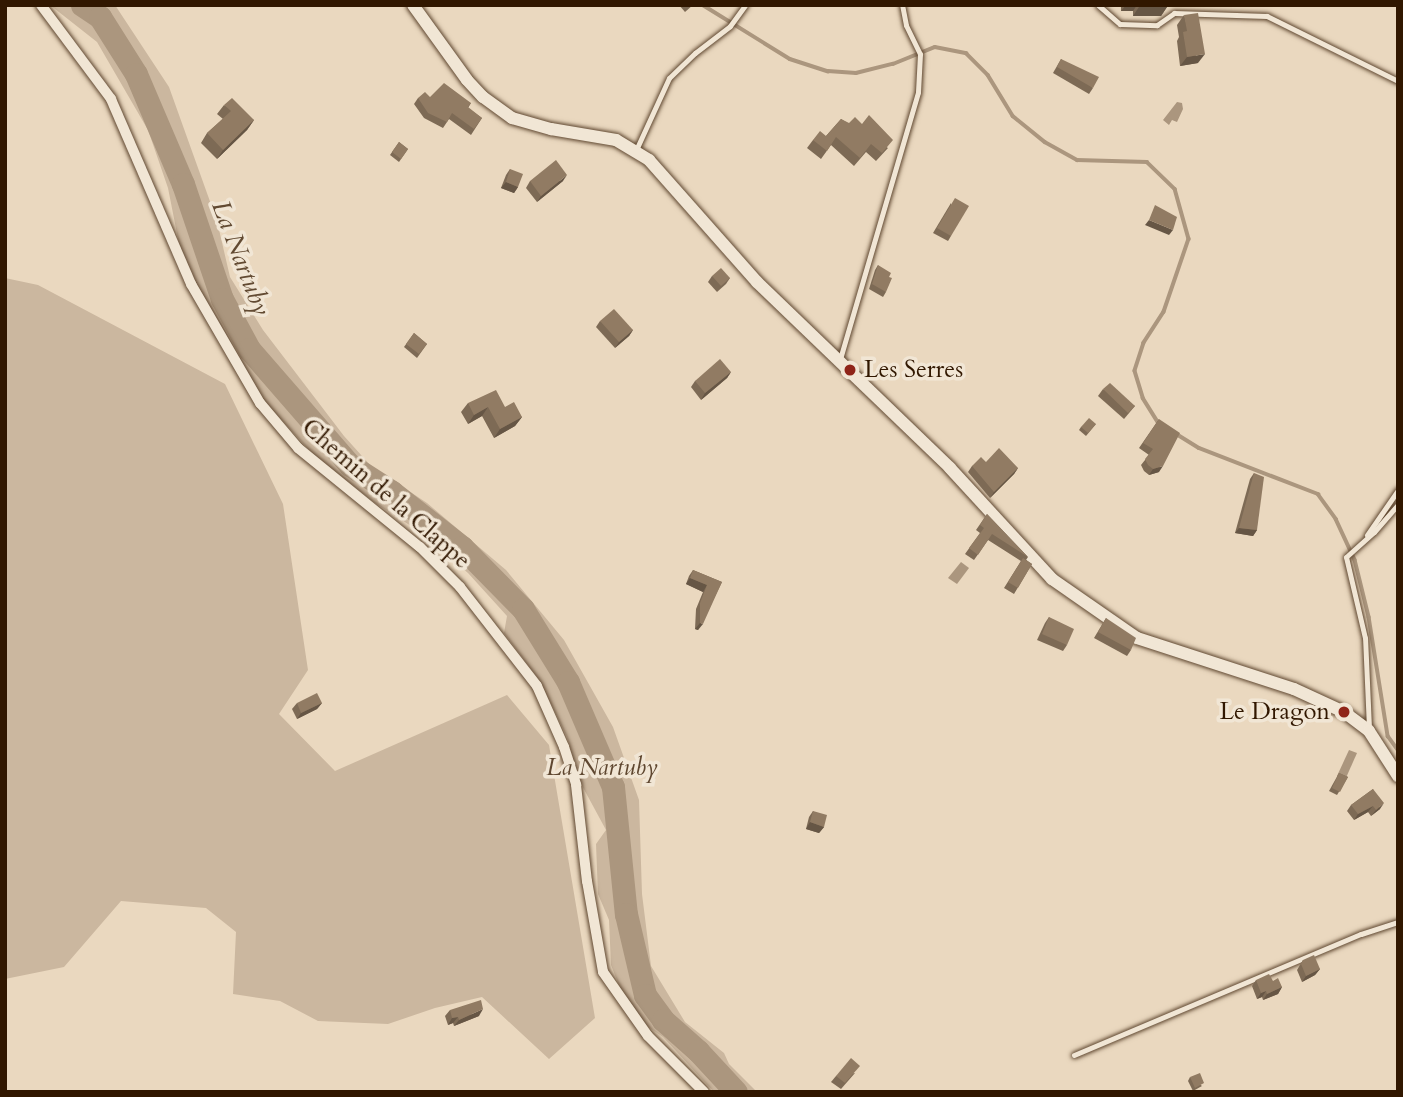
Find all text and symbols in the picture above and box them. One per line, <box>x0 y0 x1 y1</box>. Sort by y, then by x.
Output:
water label: La Nartuby <box>205 196 277 320</box>
place label: Les Serres <box>864 356 963 384</box>
marker: Les Serres <box>842 362 858 378</box>
street label: Chemin de la Clappe <box>296 413 476 575</box>
place label: Le Dragon <box>1219 698 1330 726</box>
marker: Le Dragon <box>1336 704 1352 720</box>
park label: La Nartuby <box>546 754 658 782</box>

